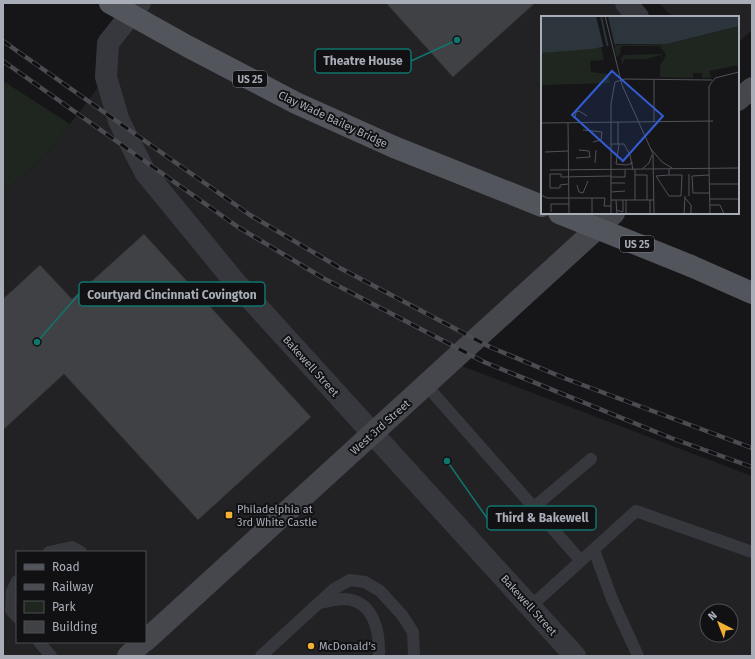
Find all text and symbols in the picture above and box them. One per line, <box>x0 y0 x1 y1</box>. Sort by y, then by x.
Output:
inset map <box>541 16 739 214</box>
callout: Theatre House <box>315 49 411 73</box>
text: Theatre House <box>323 54 403 68</box>
road number: US 25 <box>233 71 267 87</box>
street label: Clay Wade Bailey Bridge <box>276 88 389 150</box>
road number: US 25 <box>620 236 654 252</box>
callout: Courtyard Cincinnati Covington <box>79 282 265 306</box>
text: Courtyard Cincinnati Covington <box>87 288 257 302</box>
street label: Bakewell Street <box>280 333 341 399</box>
street label: West 3rd Street <box>348 397 413 458</box>
place label: Philadelphia at 3rd White Castle <box>237 503 317 529</box>
callout: Third & Bakewell <box>487 506 596 530</box>
marker: Philadelphia at 3rd White Castle <box>224 510 234 520</box>
text: Third & Bakewell <box>495 511 589 525</box>
legend <box>16 551 146 643</box>
text: Road <box>52 560 80 574</box>
street label: Bakewell Street <box>498 572 559 638</box>
text: Railway <box>52 580 93 594</box>
text: Park <box>52 600 76 614</box>
north arrow <box>699 603 739 643</box>
text: N <box>706 609 720 623</box>
text: Building <box>52 620 98 634</box>
place label: McDonald's <box>319 640 376 653</box>
marker: McDonald's <box>306 641 316 651</box>

